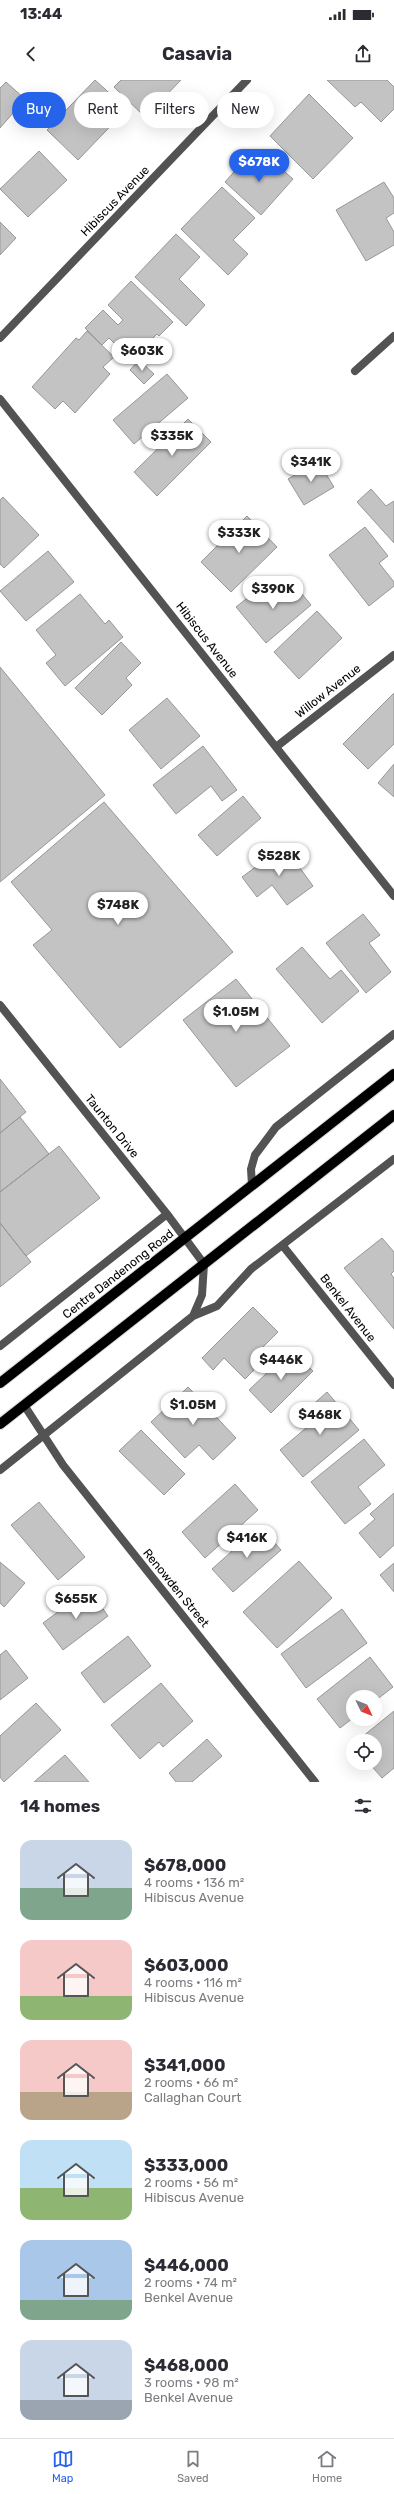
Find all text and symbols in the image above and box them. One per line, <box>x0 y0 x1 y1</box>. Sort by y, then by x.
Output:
text: 13:44 <box>20 5 62 23</box>
icon: back <box>20 43 42 65</box>
text: Casavia <box>162 43 232 65</box>
icon: share <box>352 43 374 65</box>
chip: Buy <box>12 92 66 128</box>
chip: Rent <box>74 92 132 128</box>
chip: Filters <box>140 92 209 128</box>
chip: New <box>217 92 274 128</box>
pin: $678K <box>231 149 287 183</box>
text: $678K <box>238 154 280 169</box>
street label: Hibiscus Avenue <box>78 163 152 239</box>
pin: $603K <box>114 338 170 372</box>
text: $603K <box>120 343 164 358</box>
pin: $335K <box>144 423 200 457</box>
text: $335K <box>151 428 193 443</box>
pin: $341K <box>283 449 339 483</box>
text: $341K <box>291 454 331 469</box>
pin: $333K <box>211 520 267 554</box>
text: $333K <box>217 525 261 540</box>
pin: $390K <box>245 576 301 610</box>
text: $390K <box>251 581 295 596</box>
street label: Hibiscus Avenue <box>173 599 241 681</box>
street label: Willow Avenue <box>293 661 364 721</box>
pin: $528K <box>251 843 307 877</box>
text: $528K <box>258 848 300 863</box>
pin: $748K <box>90 892 146 926</box>
text: $748K <box>97 897 139 912</box>
pin: $1.05M <box>203 999 269 1033</box>
text: $1.05M <box>213 1004 259 1019</box>
street label: Taunton Drive <box>82 1091 142 1161</box>
street label: Centre Dandenong Road <box>60 1226 176 1322</box>
street label: Benkel Avenue <box>317 1271 379 1345</box>
pin: $446K <box>253 1347 309 1381</box>
text: $446K <box>259 1352 303 1367</box>
pin: $1.05M <box>160 1392 226 1426</box>
text: $1.05M <box>170 1397 216 1412</box>
pin: $468K <box>292 1402 348 1436</box>
text: $468K <box>298 1407 342 1422</box>
pin: $416K <box>219 1525 275 1559</box>
text: $416K <box>227 1530 267 1545</box>
street label: Renowden Street <box>140 1546 212 1630</box>
pin: $655K <box>48 1586 104 1620</box>
text: $655K <box>55 1591 97 1606</box>
north arrow <box>346 1690 382 1726</box>
map controls <box>346 1690 382 1770</box>
button: locate <box>346 1734 382 1770</box>
icon: filters <box>352 1795 374 1817</box>
text: 14 homes <box>20 1796 100 1816</box>
text: $678,000 <box>144 1855 226 1875</box>
icon: home <box>52 1856 100 1904</box>
text: 4 rooms · 136 m² <box>144 1875 244 1890</box>
text: Hibiscus Avenue <box>144 1890 244 1905</box>
text: $603,000 <box>144 1955 228 1975</box>
icon: home <box>52 1956 100 2004</box>
text: 4 rooms · 116 m² <box>144 1975 242 1990</box>
text: Hibiscus Avenue <box>144 1990 244 2005</box>
text: $341,000 <box>144 2055 225 2075</box>
icon: home <box>52 2056 100 2104</box>
text: 2 rooms · 66 m² <box>144 2075 238 2090</box>
text: Callaghan Court <box>144 2090 241 2105</box>
text: $333,000 <box>144 2155 228 2175</box>
icon: home <box>52 2156 100 2204</box>
text: 2 rooms · 56 m² <box>144 2175 238 2190</box>
text: Hibiscus Avenue <box>144 2190 244 2205</box>
text: $446,000 <box>144 2255 229 2275</box>
icon: home <box>52 2256 100 2304</box>
text: 2 rooms · 74 m² <box>144 2275 237 2290</box>
text: Benkel Avenue <box>144 2290 233 2305</box>
text: $468,000 <box>144 2355 229 2375</box>
icon: home <box>52 2356 100 2404</box>
text: 3 rooms · 98 m² <box>144 2375 239 2390</box>
text: Benkel Avenue <box>144 2390 233 2405</box>
tab: Map <box>52 2448 74 2485</box>
tab: Saved <box>177 2448 209 2485</box>
tab: Home <box>312 2448 342 2485</box>

